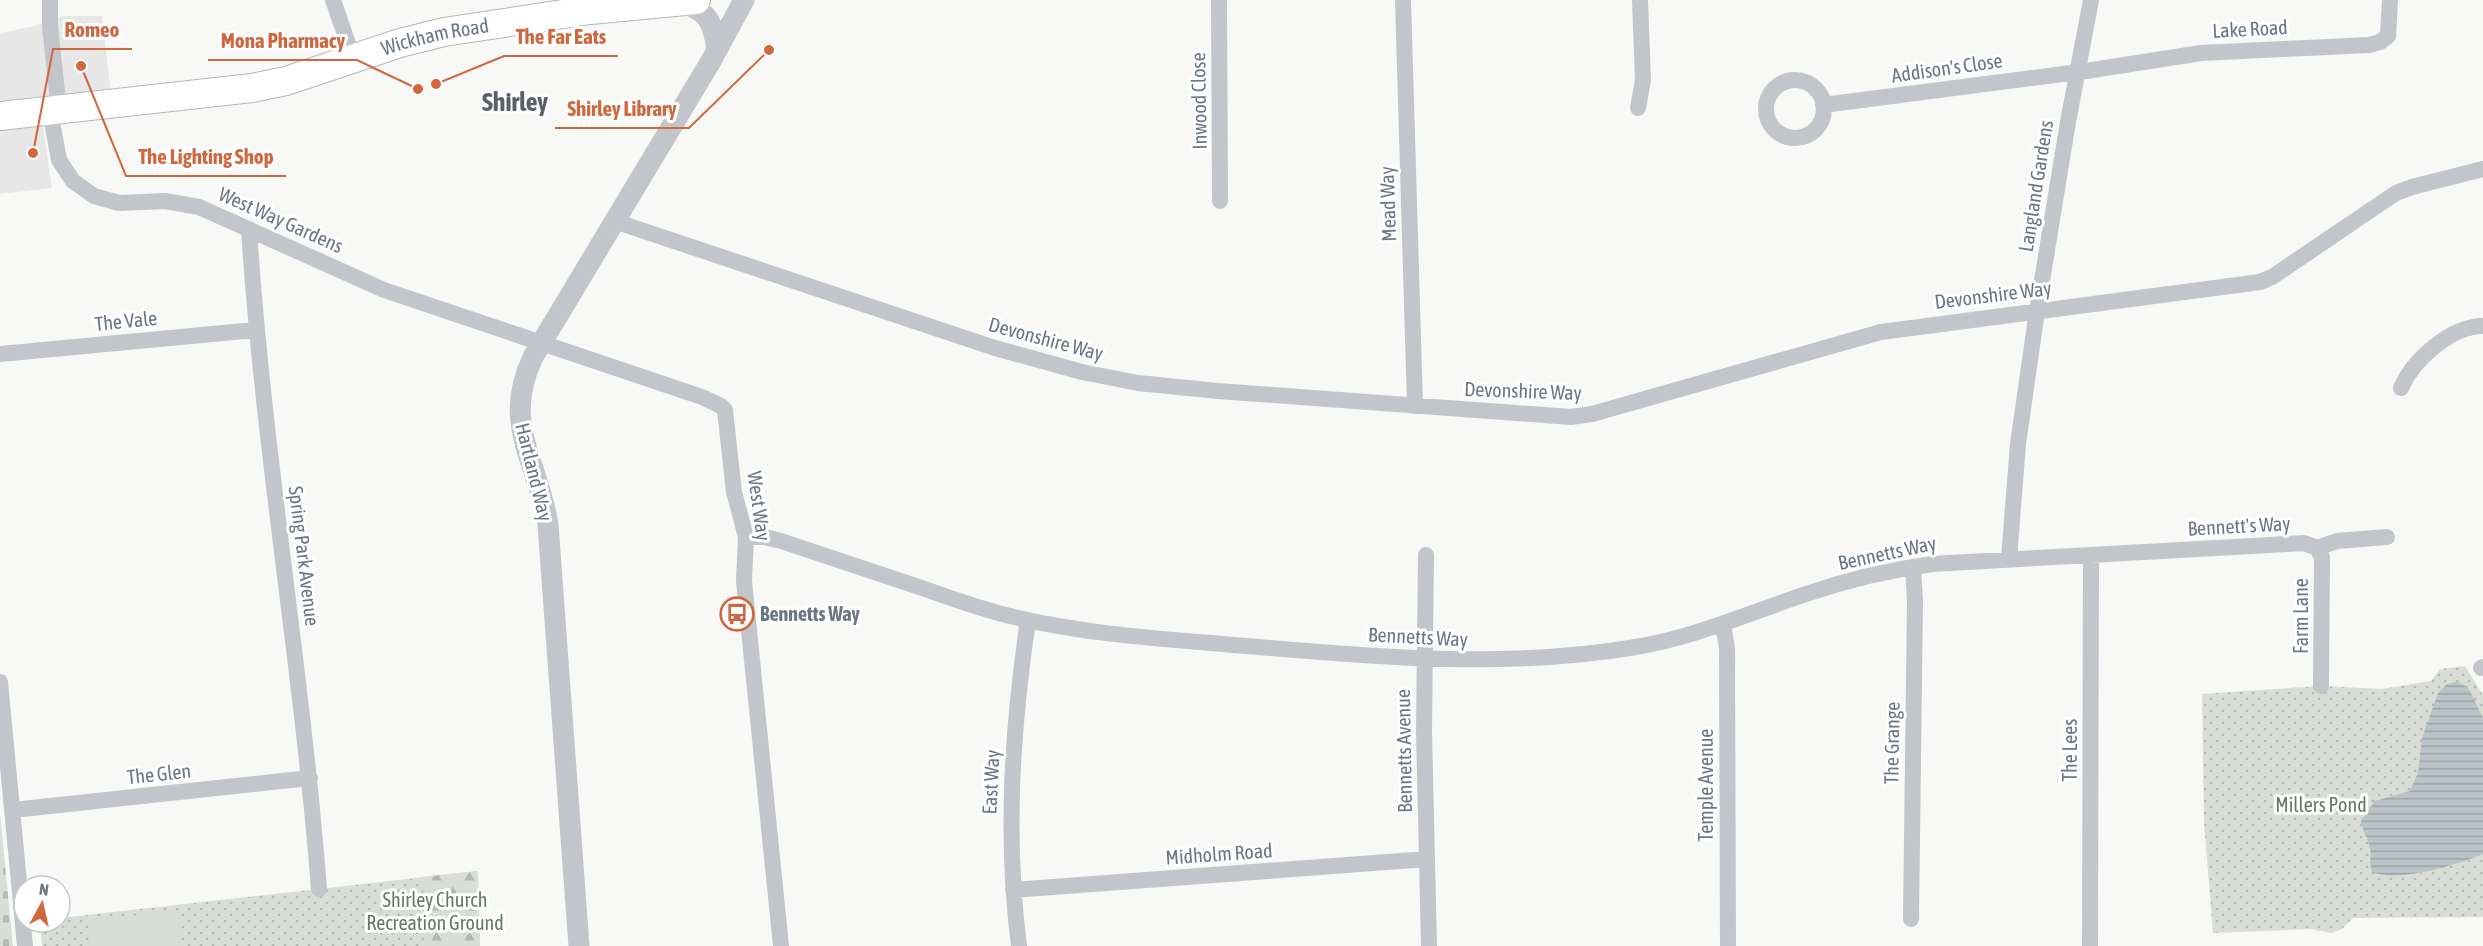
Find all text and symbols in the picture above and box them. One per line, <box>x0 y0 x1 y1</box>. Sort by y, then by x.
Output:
callout: Romeo <box>53 10 132 49</box>
street label: Wickham Road <box>378 13 490 60</box>
street label: Lake Road <box>2212 15 2288 42</box>
text: Romeo <box>65 17 120 41</box>
callout: The Far Eats <box>504 17 618 56</box>
callout: Mona Pharmacy <box>208 21 357 60</box>
text: The Far Eats <box>516 24 607 48</box>
text: Mona Pharmacy <box>221 28 346 52</box>
street label: Addison's Close <box>1890 48 2004 87</box>
street label: Inwood Close <box>1186 52 1211 150</box>
district label: Shirley <box>482 87 548 117</box>
callout: Shirley Library <box>555 89 689 128</box>
text: Shirley Library <box>567 96 677 120</box>
street label: Langland Gardens <box>2014 118 2057 253</box>
callout: The Lighting Shop <box>126 137 286 176</box>
text: The Lighting Shop <box>138 144 274 168</box>
street label: Mead Way <box>1375 166 1400 242</box>
street label: West Way Gardens <box>215 182 347 257</box>
street label: Devonshire Way <box>1933 276 2053 313</box>
street label: The Vale <box>94 306 158 335</box>
street label: Devonshire Way <box>986 312 1106 365</box>
street label: Devonshire Way <box>1464 377 1582 404</box>
street label: Hartland Way <box>511 420 558 523</box>
street label: West Way <box>743 470 776 542</box>
street label: Spring Park Avenue <box>284 485 324 627</box>
street label: Bennett's Way <box>2187 511 2291 540</box>
street label: Bennetts Way <box>1836 531 1938 574</box>
street label: Farm Lane <box>2289 578 2312 654</box>
bus stop icon: Bennetts Way <box>719 596 755 632</box>
place label: Bennetts Way <box>760 602 861 625</box>
street label: Bennetts Way <box>1368 622 1468 651</box>
street label: Bennetts Avenue <box>1391 689 1416 813</box>
street label: The Grange <box>1879 702 1904 784</box>
street label: The Lees <box>2058 719 2081 781</box>
street label: Temple Avenue <box>1694 729 1717 841</box>
street label: East Way <box>977 749 1004 815</box>
street label: The Glen <box>126 759 192 788</box>
park label: Millers Pond <box>2275 793 2367 816</box>
street label: Midholm Road <box>1165 838 1273 869</box>
north arrow <box>12 874 72 934</box>
text: N <box>38 880 50 899</box>
park label: Shirley Church Recreation Ground <box>366 888 504 934</box>

